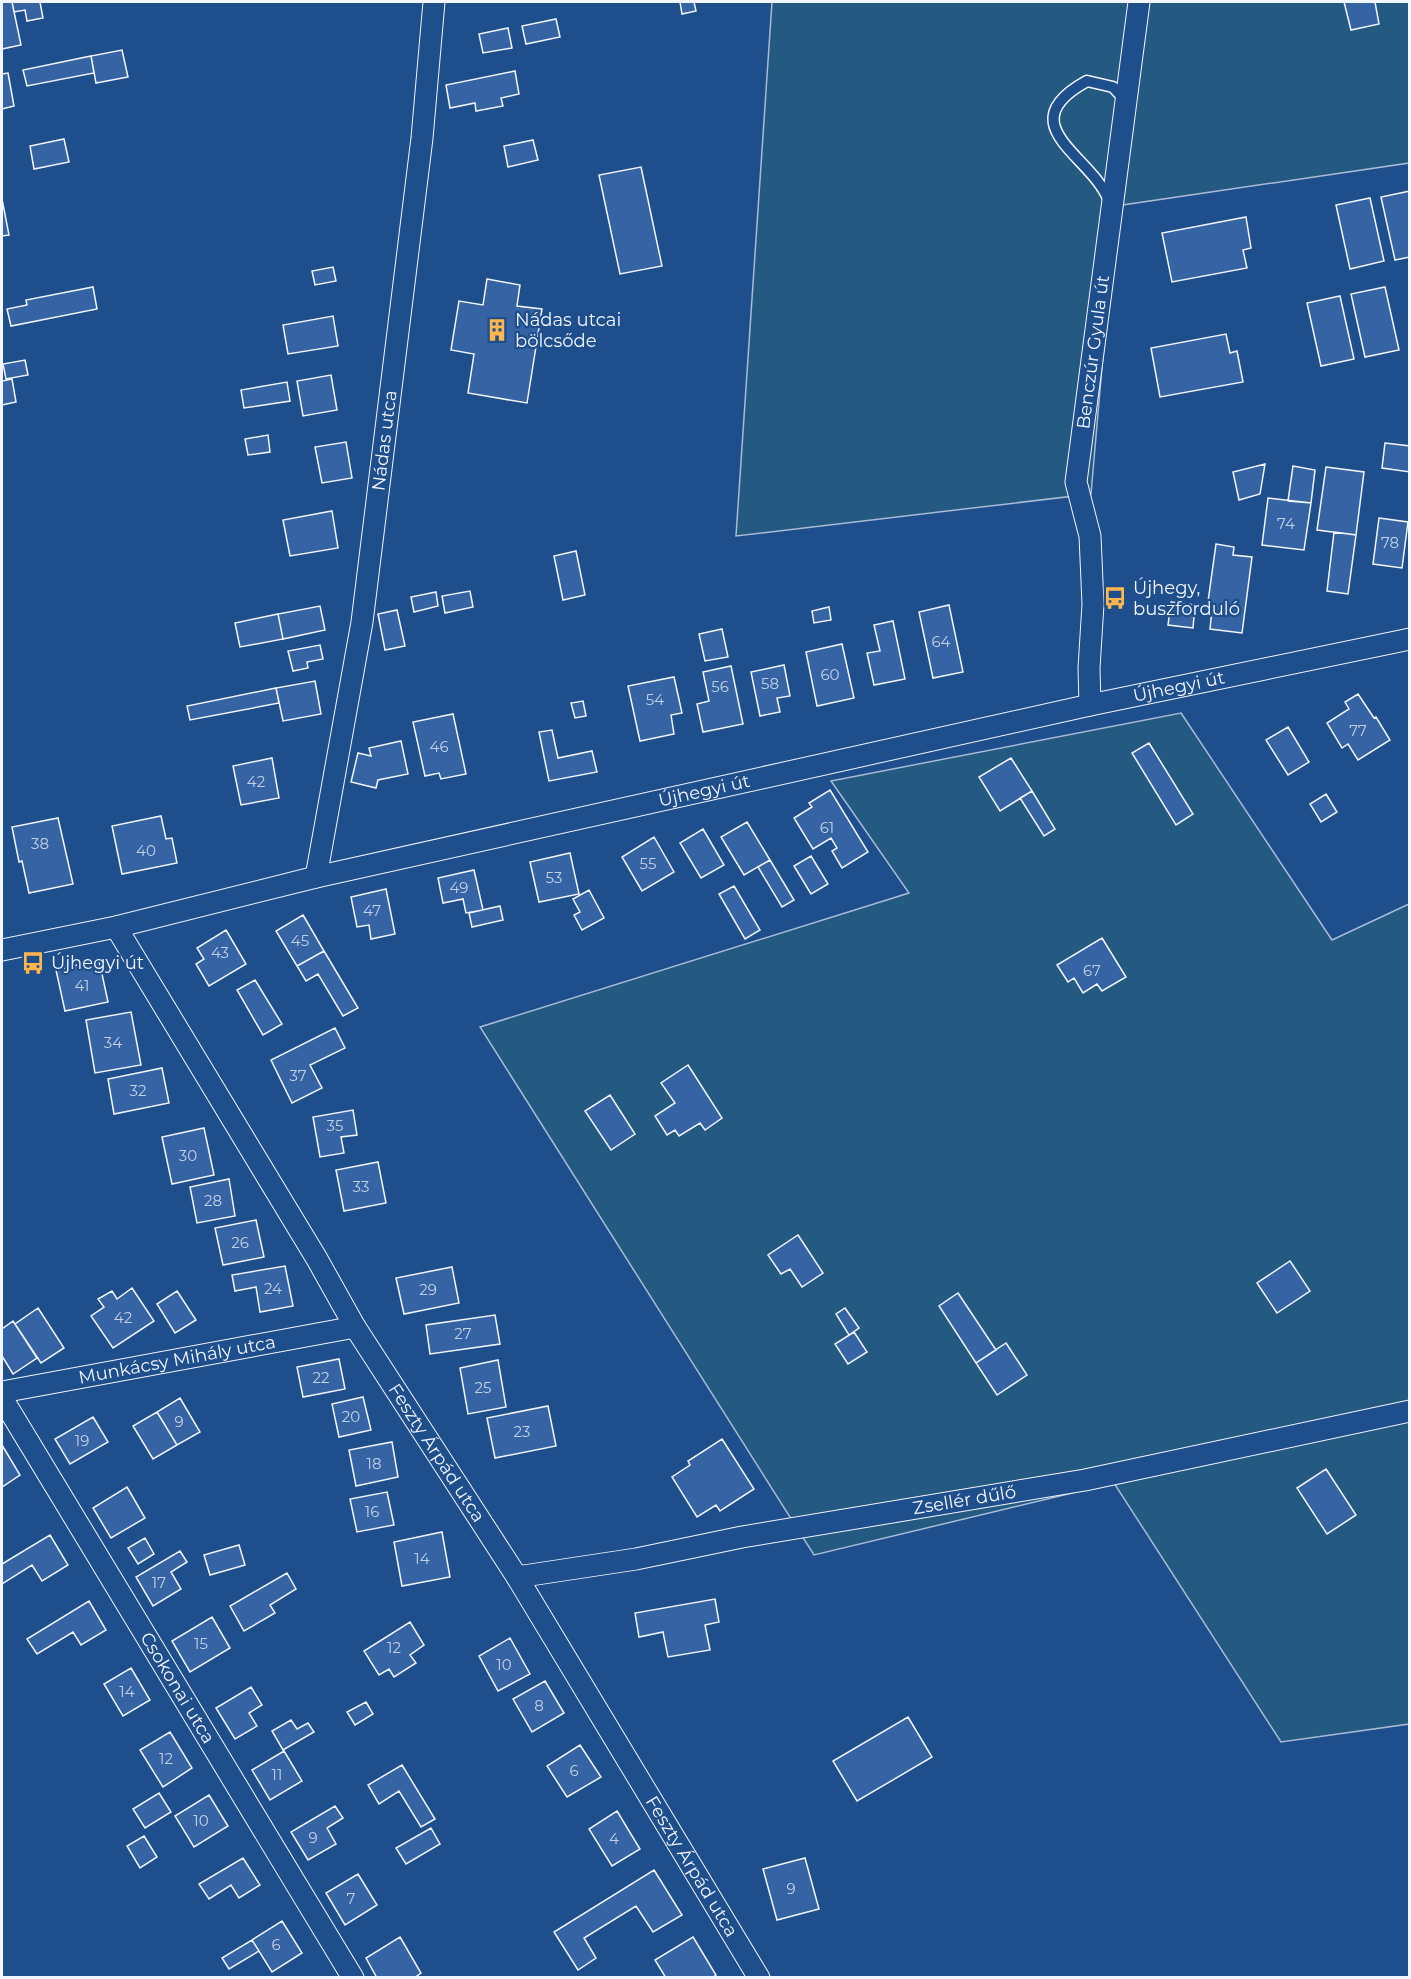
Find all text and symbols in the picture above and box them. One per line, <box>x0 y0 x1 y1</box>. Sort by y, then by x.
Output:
street label: Benczúr Gyula út <box>1072 274 1114 431</box>
place label: Nádas utcai bölcsőde <box>515 309 621 352</box>
building icon: Nádas utcai bölcsőde <box>484 317 510 343</box>
street label: Nádas utca <box>367 389 402 492</box>
house number: 74 <box>1277 514 1295 533</box>
house number: 78 <box>1381 533 1399 552</box>
place label: Újhegy, buszforduló <box>1133 577 1240 620</box>
bus stop icon: Újhegy, buszforduló <box>1102 585 1128 611</box>
house number: 64 <box>931 632 951 651</box>
house number: 60 <box>820 665 840 684</box>
street label: Újhegyi út <box>1131 667 1227 707</box>
house number: 58 <box>761 674 779 693</box>
house number: 56 <box>711 677 729 696</box>
house number: 54 <box>646 690 664 709</box>
house number: 77 <box>1349 721 1367 740</box>
house number: 46 <box>429 737 449 756</box>
street label: Újhegyi út <box>656 770 752 812</box>
house number: 42 <box>247 772 265 791</box>
house number: 61 <box>820 818 834 837</box>
house number: 38 <box>31 834 49 853</box>
house number: 40 <box>136 841 156 860</box>
house number: 55 <box>640 854 656 873</box>
house number: 53 <box>546 868 562 887</box>
house number: 49 <box>450 878 468 897</box>
house number: 47 <box>363 901 381 920</box>
house number: 45 <box>291 931 309 950</box>
house number: 43 <box>211 943 229 962</box>
bus stop icon: Újhegyi út <box>20 950 46 976</box>
place label: Újhegyi út <box>51 952 144 974</box>
house number: 67 <box>1083 961 1101 980</box>
house number: 41 <box>75 976 89 995</box>
house number: 34 <box>104 1033 122 1052</box>
house number: 37 <box>289 1066 307 1085</box>
house number: 32 <box>130 1081 146 1100</box>
house number: 35 <box>327 1116 343 1135</box>
house number: 30 <box>179 1146 197 1165</box>
house number: 33 <box>353 1177 369 1196</box>
house number: 28 <box>204 1191 222 1210</box>
house number: 26 <box>231 1233 249 1252</box>
house number: 24 <box>264 1279 282 1298</box>
house number: 29 <box>419 1280 437 1299</box>
house number: 42 <box>114 1308 132 1327</box>
house number: 27 <box>454 1324 472 1343</box>
street label: Munkácsy Mihály utca <box>77 1331 277 1389</box>
house number: 22 <box>312 1368 330 1387</box>
house number: 25 <box>474 1378 492 1397</box>
street label: Feszty Árpád utca <box>384 1379 489 1526</box>
house number: 20 <box>342 1407 360 1426</box>
house number: 9 <box>174 1412 184 1431</box>
house number: 23 <box>514 1422 530 1441</box>
house number: 19 <box>75 1431 89 1450</box>
house number: 18 <box>367 1454 382 1473</box>
street label: Zsellér dűlő <box>911 1481 1018 1519</box>
house number: 16 <box>365 1502 379 1521</box>
house number: 14 <box>414 1549 430 1568</box>
house number: 17 <box>152 1573 166 1592</box>
street label: Csokonai utca <box>135 1628 220 1748</box>
house number: 15 <box>194 1634 208 1653</box>
house number: 12 <box>387 1638 401 1657</box>
house number: 10 <box>496 1655 512 1674</box>
house number: 14 <box>119 1682 135 1701</box>
house number: 8 <box>534 1696 544 1715</box>
house number: 12 <box>159 1749 173 1768</box>
house number: 6 <box>569 1761 579 1780</box>
house number: 11 <box>272 1765 282 1784</box>
street label: Feszty Árpád utca <box>641 1792 743 1941</box>
house number: 10 <box>193 1811 209 1830</box>
house number: 9 <box>308 1828 318 1847</box>
house number: 4 <box>609 1829 619 1848</box>
house number: 9 <box>786 1879 796 1898</box>
house number: 7 <box>347 1889 356 1908</box>
house number: 6 <box>271 1935 281 1954</box>

